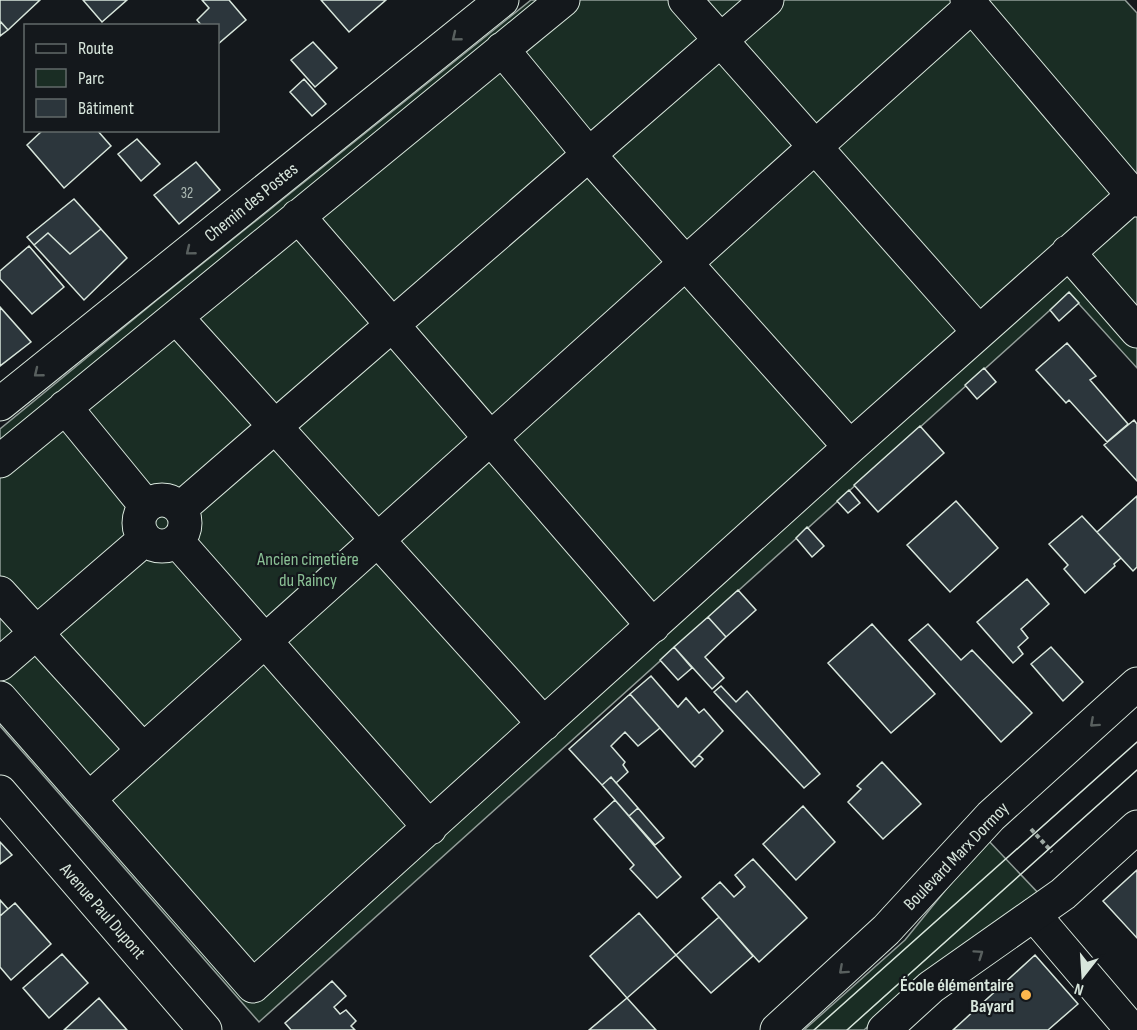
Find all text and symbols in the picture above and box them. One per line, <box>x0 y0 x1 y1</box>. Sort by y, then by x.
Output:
legend <box>24 24 219 132</box>
one-way arrow <box>452 29 463 40</box>
text: Route <box>78 38 114 59</box>
text: Parc <box>78 68 104 89</box>
text: Bâtiment <box>78 98 134 119</box>
street label: Chemin des Postes <box>200 158 302 246</box>
house number: 32 <box>181 184 193 203</box>
one-way arrow <box>186 244 197 255</box>
one-way arrow <box>34 366 45 377</box>
park label: Ancien cimetière du Raincy <box>256 549 359 591</box>
one-way arrow <box>1090 716 1100 727</box>
street label: Boulevard Marx Dormoy <box>899 798 1013 915</box>
street label: Avenue Paul Dupont <box>55 859 150 964</box>
north arrow <box>1053 946 1113 1006</box>
one-way arrow <box>972 950 983 961</box>
one-way arrow <box>839 963 849 974</box>
place label: École élémentaire Bayard <box>900 975 1014 1017</box>
text: N <box>1072 979 1086 999</box>
marker: École élémentaire Bayard <box>1019 988 1033 1002</box>

